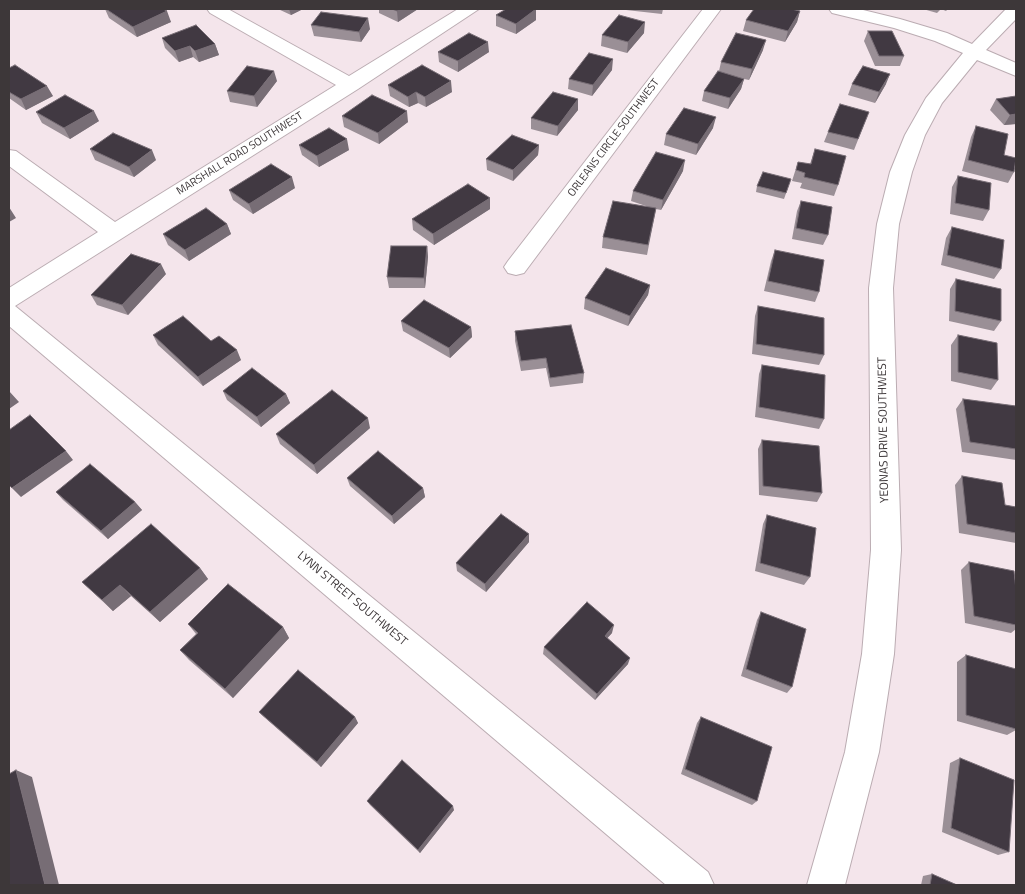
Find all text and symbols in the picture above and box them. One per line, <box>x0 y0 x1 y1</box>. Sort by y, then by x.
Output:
street label: ORLEANS CIRCLE SOUTHWEST <box>565 77 663 199</box>
street label: MARSHALL ROAD SOUTHWEST <box>174 110 306 198</box>
street label: YEONAS DRIVE SOUTHWEST <box>876 357 892 503</box>
street label: LYNN STREET SOUTHWEST <box>294 549 410 649</box>

